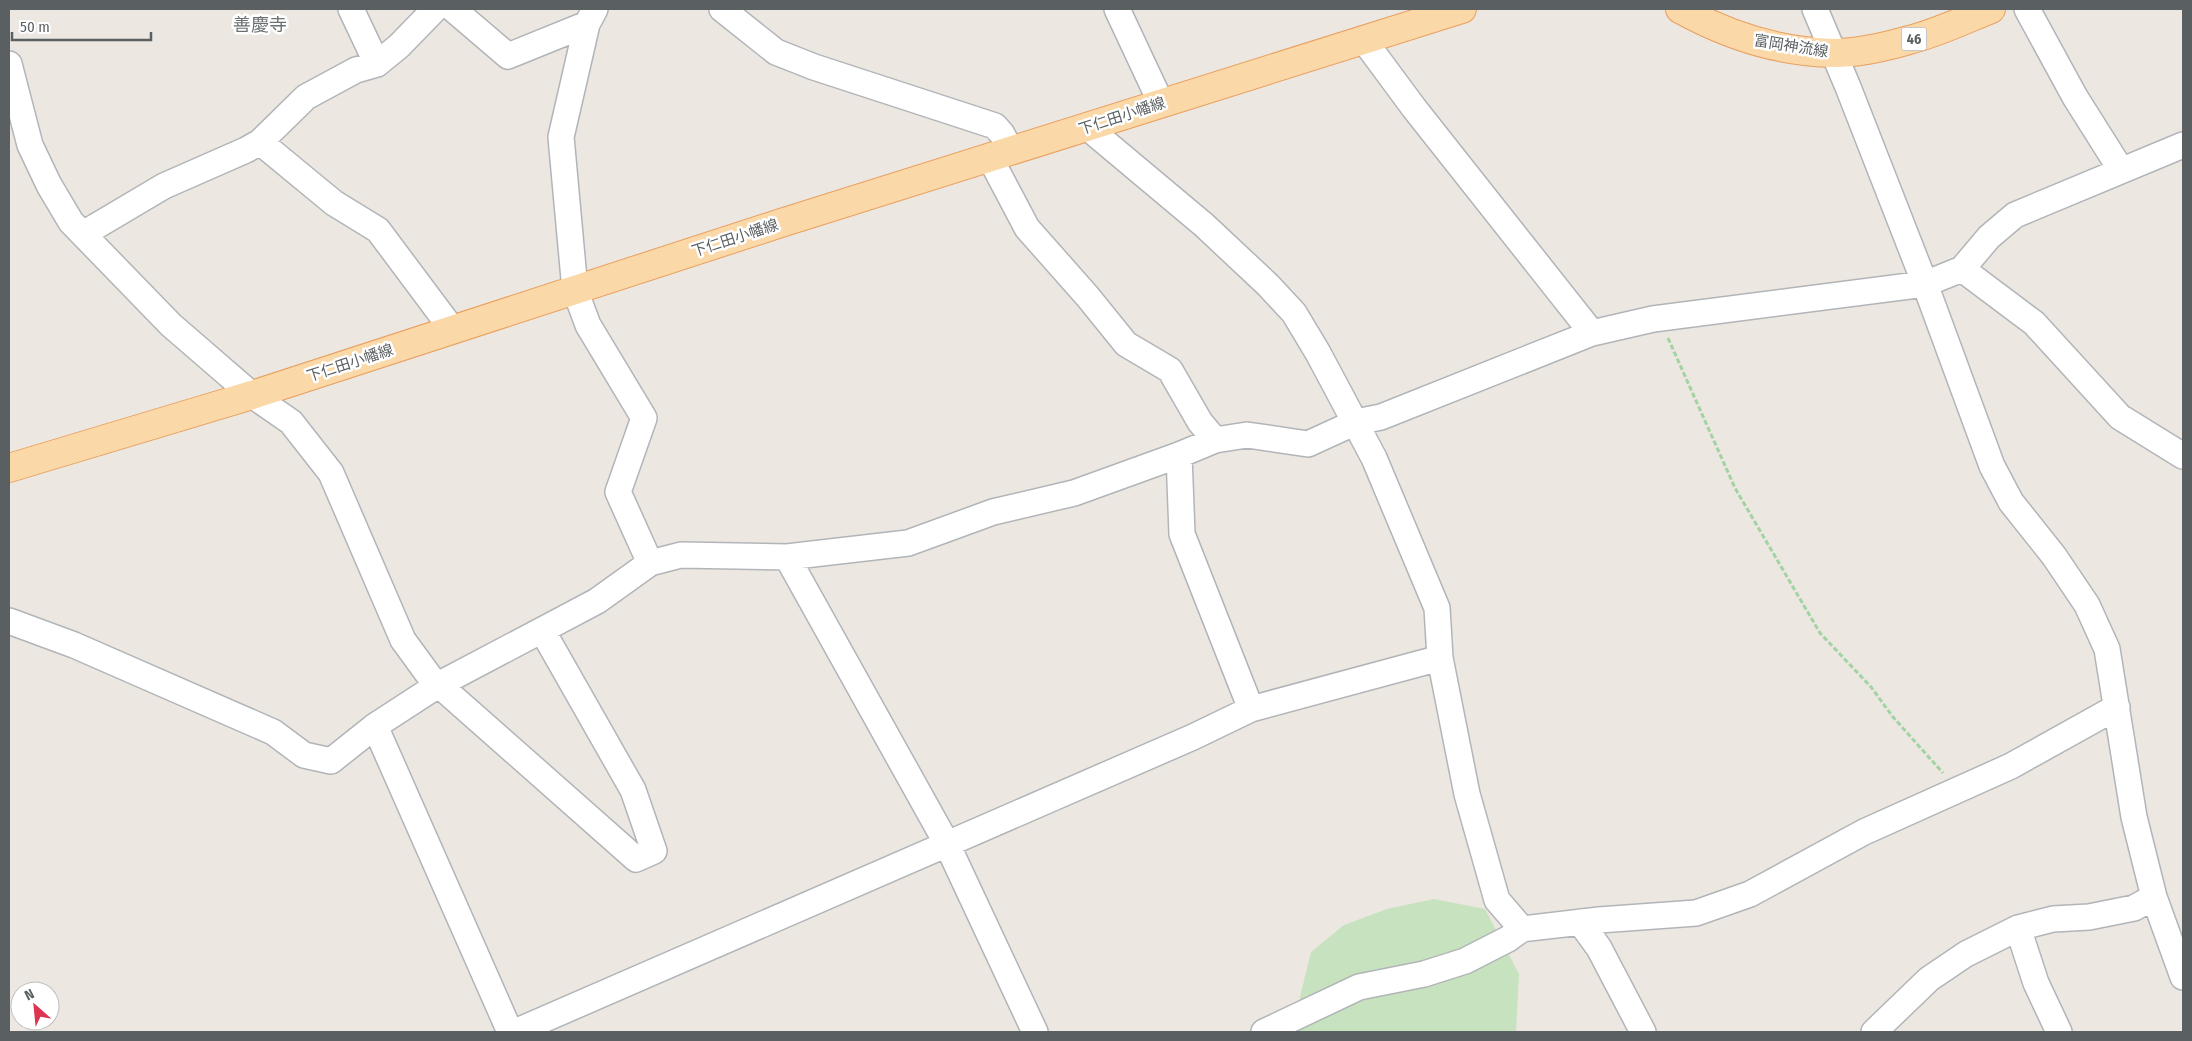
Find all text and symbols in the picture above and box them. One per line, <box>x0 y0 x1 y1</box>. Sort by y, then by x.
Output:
scale bar <box>12 10 151 42</box>
district label: 善慶寺 <box>233 14 287 36</box>
text: 50 m <box>20 18 50 36</box>
road number: 46 <box>1902 28 1926 50</box>
street label: 富岡神流線 <box>1753 31 1829 61</box>
street label: 下仁田小幡線 <box>1076 94 1168 138</box>
street label: 下仁田小幡線 <box>689 216 781 260</box>
street label: 下仁田小幡線 <box>304 341 396 385</box>
north arrow <box>10 981 60 1031</box>
text: N <box>22 985 37 1004</box>

